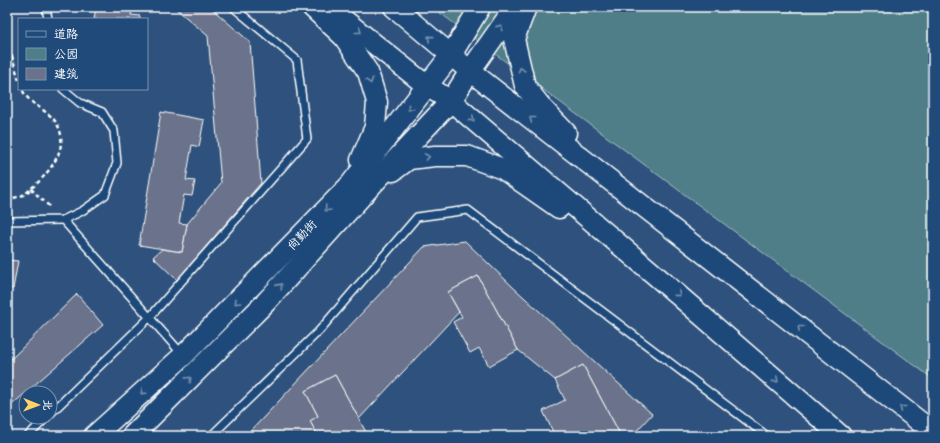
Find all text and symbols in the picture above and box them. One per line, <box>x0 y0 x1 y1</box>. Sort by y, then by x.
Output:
legend <box>18 18 148 90</box>
one-way arrow <box>495 25 502 32</box>
text: 道路 <box>54 27 78 41</box>
one-way arrow <box>354 27 361 34</box>
one-way arrow <box>427 35 435 42</box>
text: 公园 <box>54 47 78 61</box>
one-way arrow <box>518 66 526 73</box>
text: 建筑 <box>54 67 78 81</box>
one-way arrow <box>365 77 374 84</box>
one-way arrow <box>407 104 414 111</box>
one-way arrow <box>468 115 475 122</box>
one-way arrow <box>529 117 536 124</box>
one-way arrow <box>423 153 430 162</box>
one-way arrow <box>325 204 332 212</box>
street label: 尚勤街 <box>284 217 320 253</box>
one-way arrow <box>276 283 283 291</box>
one-way arrow <box>673 290 680 297</box>
one-way arrow <box>234 297 241 305</box>
one-way arrow <box>797 326 804 333</box>
one-way arrow <box>771 375 779 382</box>
one-way arrow <box>184 376 192 384</box>
north arrow <box>18 385 58 425</box>
one-way arrow <box>140 387 148 395</box>
text: 北 <box>41 400 54 411</box>
one-way arrow <box>900 406 907 413</box>

